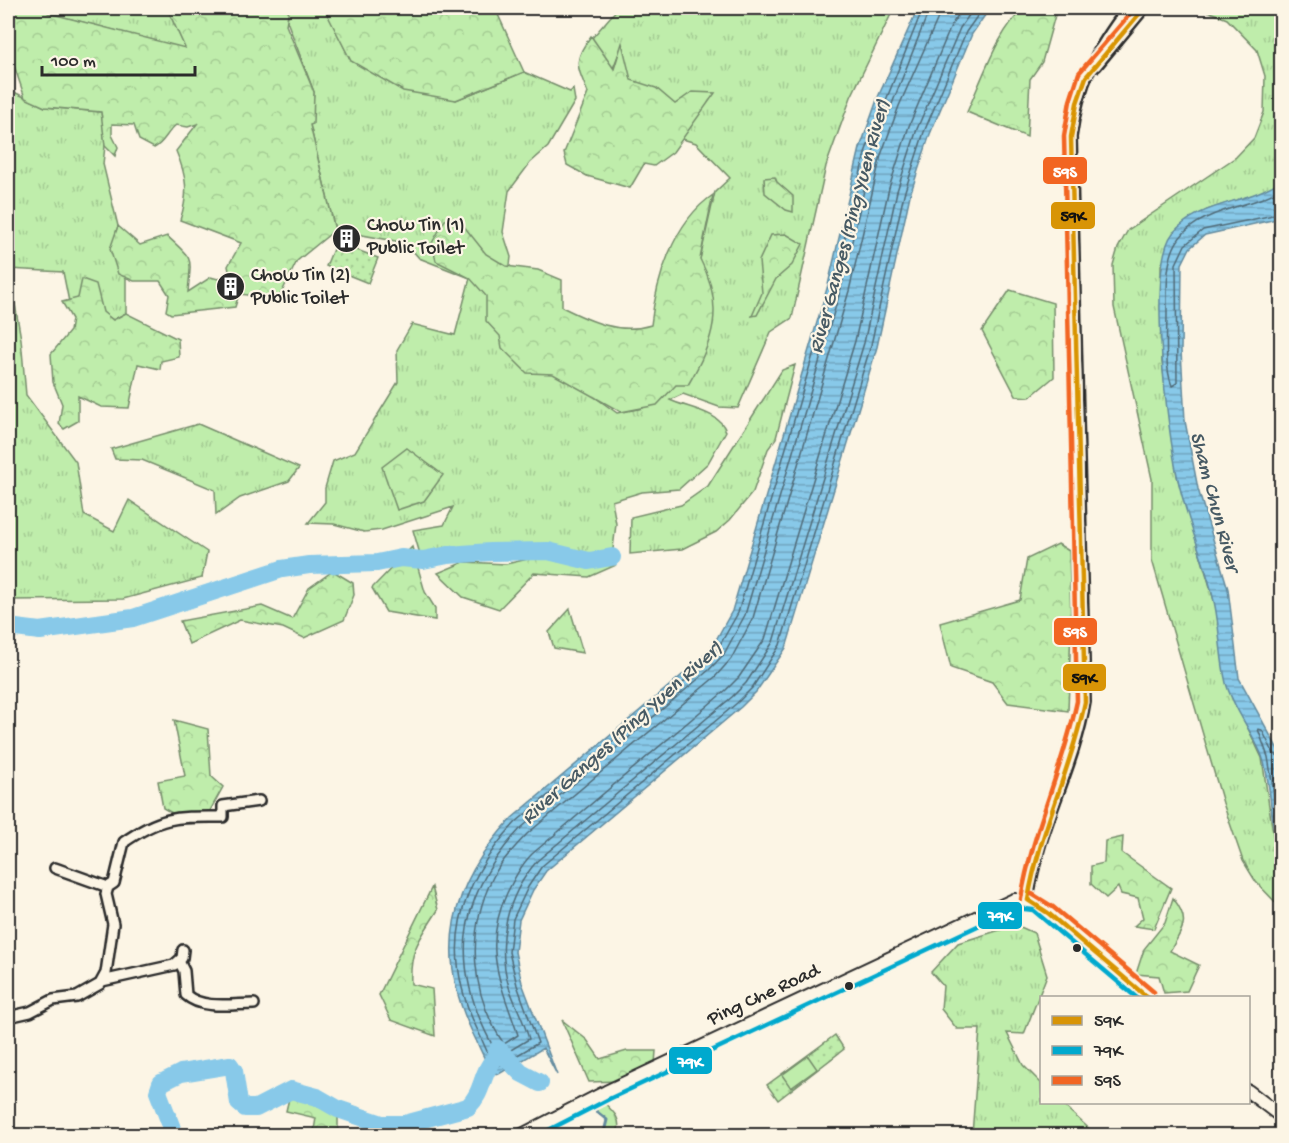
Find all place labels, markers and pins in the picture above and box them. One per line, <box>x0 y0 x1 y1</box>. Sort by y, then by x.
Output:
place label: Chow Tin (1) Public Toilet <box>366 215 465 261</box>
building icon: Chow Tin (1) Public Toilet <box>330 222 362 254</box>
place label: Chow Tin (2) Public Toilet <box>250 265 351 311</box>
building icon: Chow Tin (2) Public Toilet <box>214 271 246 303</box>
unlabelled marker <box>1071 942 1083 954</box>
unlabelled marker <box>843 980 855 992</box>

